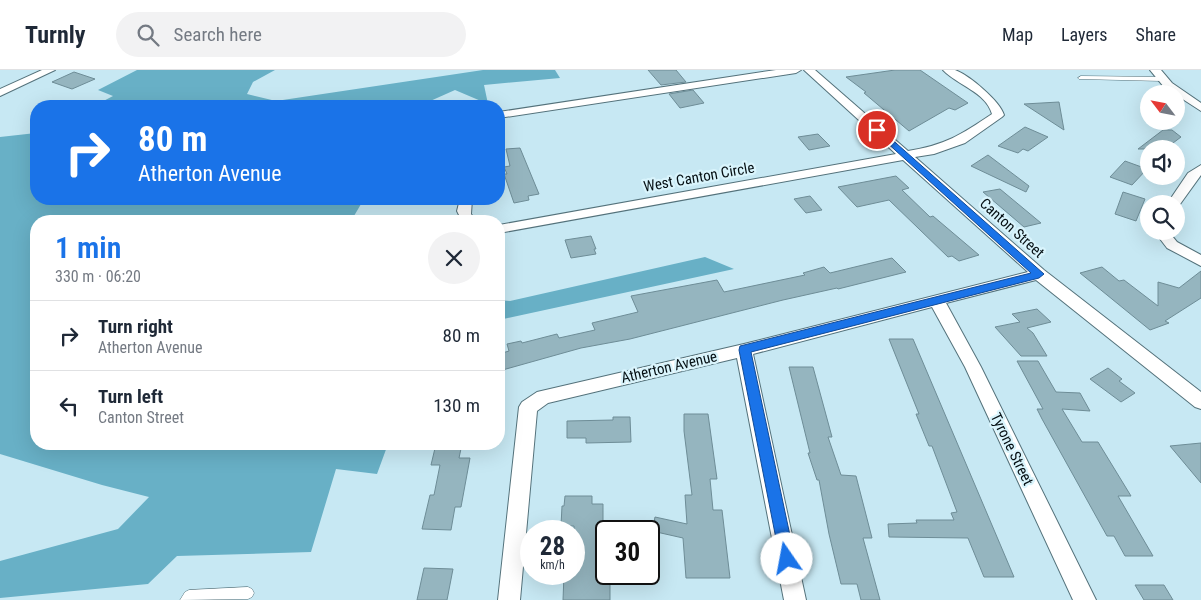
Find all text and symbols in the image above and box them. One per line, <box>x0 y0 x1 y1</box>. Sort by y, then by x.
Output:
search box <box>116 12 466 57</box>
text: Turnly <box>25 21 86 49</box>
icon: search <box>134 21 162 49</box>
text: Search here <box>174 23 262 46</box>
text: Map <box>1002 24 1033 45</box>
text: Layers <box>1061 24 1108 45</box>
text: Share <box>1136 24 1176 45</box>
north arrow <box>1140 85 1185 130</box>
map controls <box>1140 85 1185 240</box>
pin <box>856 109 898 151</box>
icon: arrive <box>863 116 891 144</box>
text: 80 m <box>138 119 207 160</box>
icon: right <box>55 120 120 185</box>
button: sound <box>1140 140 1185 185</box>
street label: West Canton Circle <box>642 158 756 196</box>
text: Atherton Avenue <box>138 161 282 186</box>
street label: Canton Street <box>976 194 1048 262</box>
button: search <box>1140 195 1185 240</box>
text: 1 min <box>55 230 121 265</box>
button: close <box>428 232 480 284</box>
text: 330 m · 06:20 <box>55 267 141 286</box>
text: Turn right <box>98 315 173 338</box>
icon: right <box>55 322 83 350</box>
text: 80 m <box>443 324 480 347</box>
text: Atherton Avenue <box>98 338 202 357</box>
street label: Atherton Avenue <box>619 347 719 387</box>
text: Turn left <box>98 385 163 408</box>
icon: left <box>55 392 83 420</box>
text: 130 m <box>433 394 480 417</box>
text: Canton Street <box>98 408 184 427</box>
street label: Tyrone Street <box>987 410 1037 488</box>
speed limit sign: 30 <box>595 520 660 585</box>
text: 28 <box>540 532 565 561</box>
position arrow <box>760 532 812 584</box>
text: km/h <box>540 558 565 572</box>

